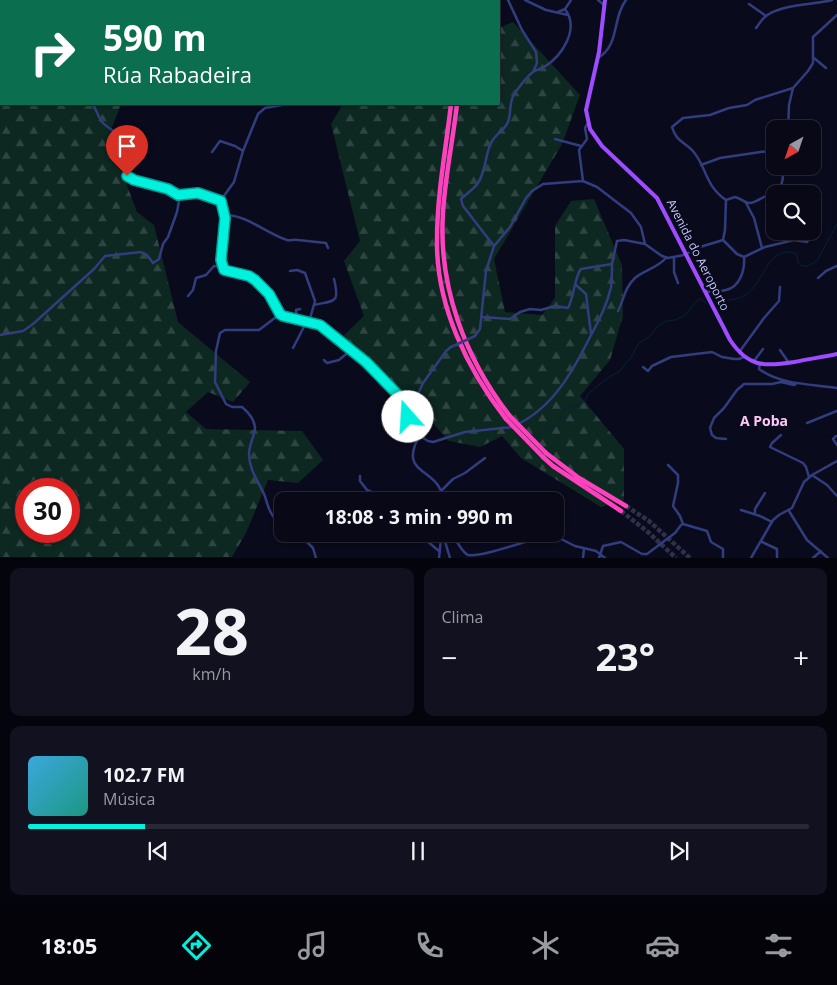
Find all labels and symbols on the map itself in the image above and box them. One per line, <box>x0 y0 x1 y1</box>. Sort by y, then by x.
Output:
north arrow <box>766 120 821 175</box>
pin <box>106 125 148 176</box>
street label: Avenida do Aeroporto <box>663 196 734 313</box>
position arrow <box>381 390 433 442</box>
district label: A Poba <box>740 411 788 430</box>
speed limit sign: 30 <box>15 478 80 543</box>

